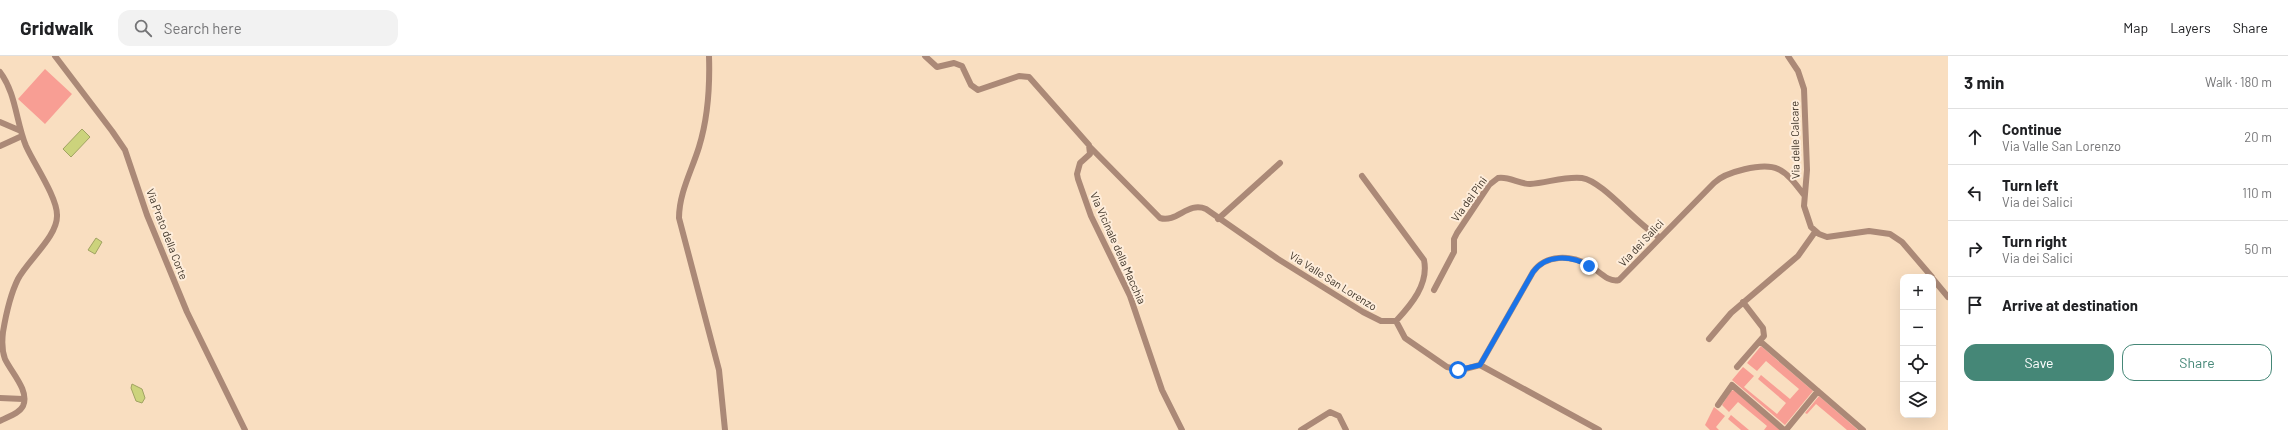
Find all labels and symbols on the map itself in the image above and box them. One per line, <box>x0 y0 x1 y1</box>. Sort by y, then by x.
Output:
street label: Via delle Calcare <box>1787 101 1802 179</box>
street label: Via dei Pini <box>1448 174 1489 224</box>
street label: Via Prato della Corte <box>144 186 191 281</box>
street label: Via Vicinale della Macchia <box>1088 190 1149 306</box>
street label: Via dei Salici <box>1615 216 1666 269</box>
street label: Via Valle San Lorenzo <box>1287 248 1379 313</box>
route end <box>1580 257 1598 275</box>
route start <box>1449 361 1467 379</box>

